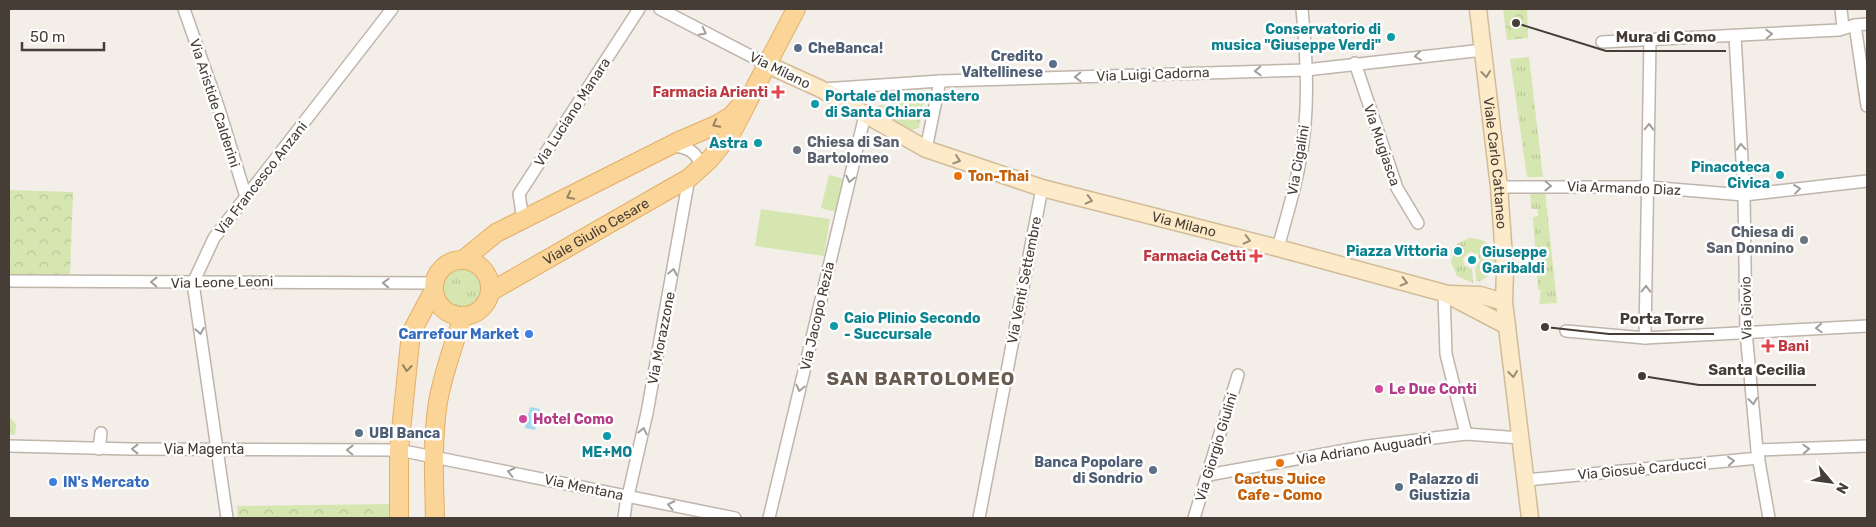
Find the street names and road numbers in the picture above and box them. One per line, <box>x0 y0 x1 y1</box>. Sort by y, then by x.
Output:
street label: Via Aristide Calderini <box>186 37 243 170</box>
street label: Via Milano <box>746 48 813 93</box>
street label: Via Luciano Manara <box>531 55 614 170</box>
street label: Via Luigi Cadorna <box>1096 64 1210 85</box>
street label: Viale Carlo Cattaneo <box>1479 96 1510 229</box>
street label: Via Mugiasca <box>1360 102 1403 188</box>
street label: Via Francesco Anzani <box>212 118 311 238</box>
street label: Via Cigalini <box>1284 124 1313 197</box>
street label: Via Armando Diaz <box>1567 178 1681 199</box>
street label: Viale Giulio Cesare <box>540 195 652 269</box>
street label: Via Milano <box>1150 208 1218 241</box>
street label: Via Venti Settembre <box>1004 215 1045 345</box>
street label: Via Jacopo Rezia <box>797 260 838 372</box>
street label: Via Leone Leoni <box>171 273 273 292</box>
street label: Via Giovio <box>1737 276 1756 340</box>
street label: Via Morazzone <box>644 290 679 386</box>
street label: Via Giorgio Giulini <box>1192 391 1241 504</box>
street label: Via Adriano Auguadri <box>1295 430 1433 469</box>
street label: Via Magenta <box>164 441 244 458</box>
street label: Via Giosuè Carducci <box>1577 455 1707 484</box>
street label: Via Mentana <box>543 471 625 504</box>

